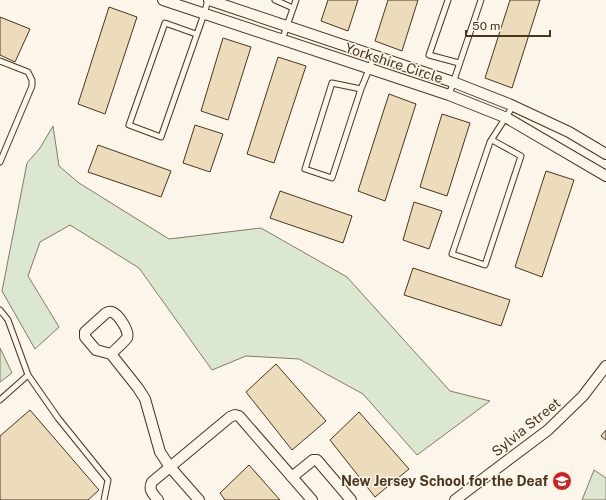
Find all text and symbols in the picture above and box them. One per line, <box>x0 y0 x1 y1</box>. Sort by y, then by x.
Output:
scale bar <box>466 12 550 38</box>
text: 50 m <box>472 19 500 33</box>
street label: Yorkshire Circle <box>343 40 445 86</box>
street label: Sylvia Street <box>489 395 563 459</box>
school or university icon: New Jersey School for the Deaf <box>551 470 573 492</box>
place label: New Jersey School for the Deaf <box>341 473 548 489</box>

